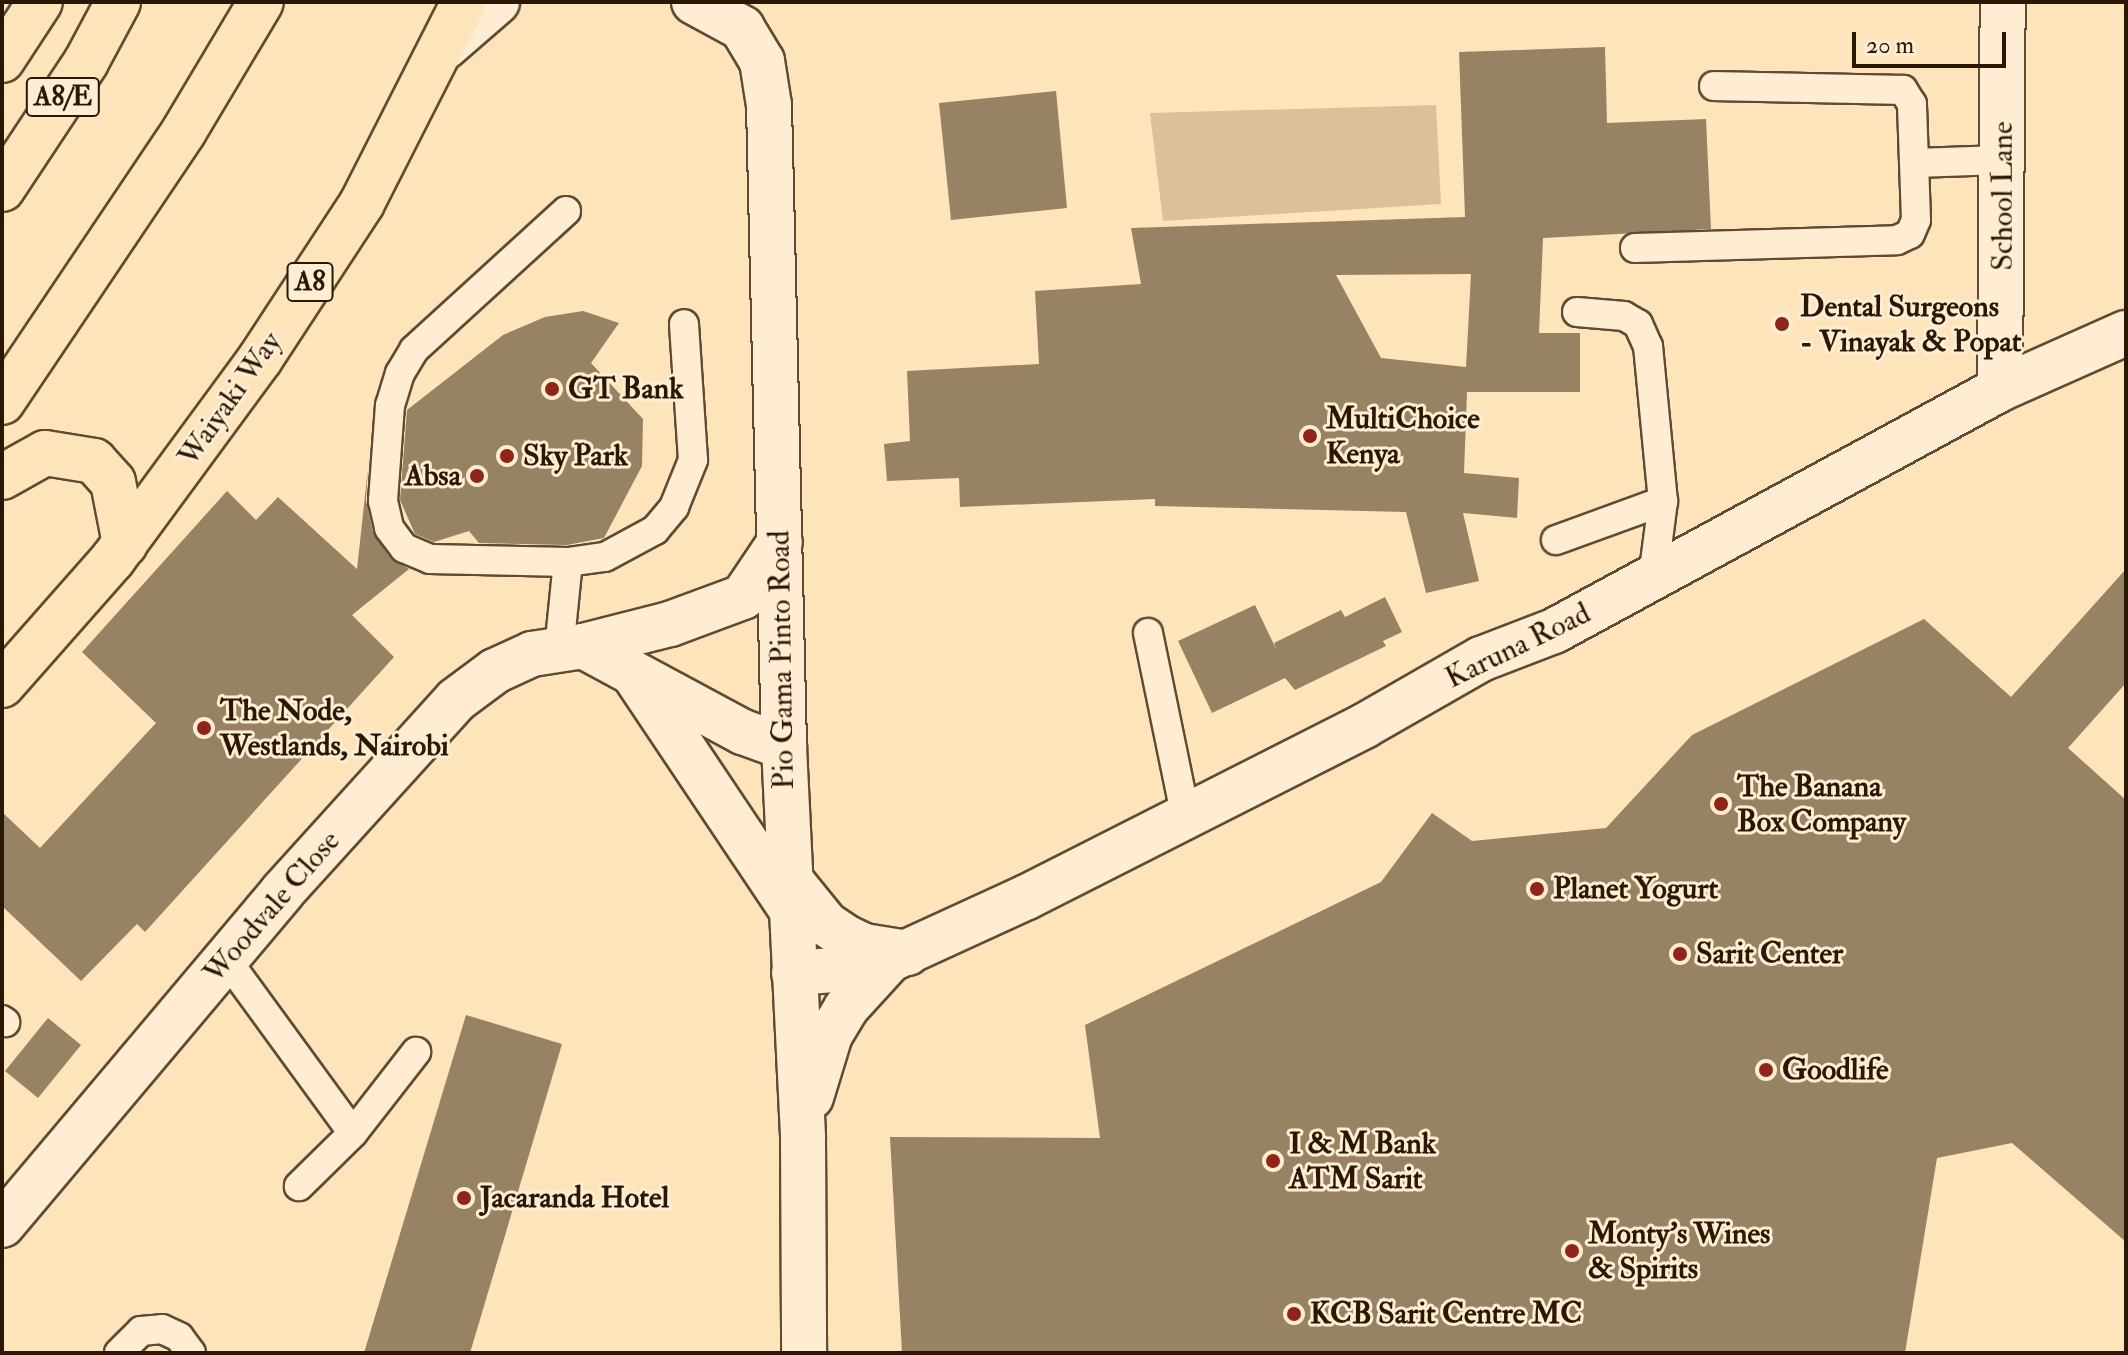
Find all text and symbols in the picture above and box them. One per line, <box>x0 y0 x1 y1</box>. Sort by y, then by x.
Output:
scale bar <box>1856 16 2010 66</box>
text: 20 m <box>1866 30 1914 61</box>
road number: A8/E <box>25 73 101 121</box>
street label: School Lane <box>1985 121 2021 271</box>
road number: A8 <box>286 258 334 306</box>
place label: Dental Surgeons - Vinayak & Popat <box>1800 289 2021 360</box>
marker: Dental Surgeons - Vinayak & Popat <box>1771 313 1793 335</box>
street label: Waiyaki Way <box>171 325 289 473</box>
place label: GT Bank <box>568 371 684 407</box>
marker: GT Bank <box>543 380 561 398</box>
place label: MultiChoice Kenya <box>1326 401 1480 472</box>
marker: MultiChoice Kenya <box>1301 427 1319 445</box>
place label: Sky Park <box>523 438 628 474</box>
marker: Sky Park <box>498 447 516 465</box>
place label: Absa <box>405 458 461 494</box>
marker: Absa <box>468 467 486 485</box>
street label: Pio Gama Pinto Road <box>762 530 802 790</box>
street label: Karuna Road <box>1440 595 1596 697</box>
place label: The Node, Westlands, Nairobi <box>220 693 449 764</box>
marker: The Node, Westlands, Nairobi <box>195 719 213 737</box>
place label: The Banana Box Company <box>1737 769 1906 840</box>
marker: The Banana Box Company <box>1712 795 1730 813</box>
street label: Woodvale Close <box>196 824 348 990</box>
place label: Planet Yogurt <box>1553 871 1718 907</box>
marker: Planet Yogurt <box>1528 880 1546 898</box>
place label: Sarit Center <box>1696 936 1843 972</box>
marker: Sarit Center <box>1671 945 1689 963</box>
place label: Goodlife <box>1782 1052 1889 1088</box>
marker: Goodlife <box>1757 1061 1775 1079</box>
place label: I & M Bank ATM Sarit <box>1289 1126 1436 1196</box>
marker: I & M Bank ATM Sarit <box>1264 1152 1282 1170</box>
place label: Jacaranda Hotel <box>480 1180 669 1216</box>
marker: Jacaranda Hotel <box>455 1189 473 1207</box>
place label: Monty's Wines & Spirits <box>1588 1216 1770 1286</box>
marker: Monty's Wines & Spirits <box>1563 1242 1581 1260</box>
place label: KCB Sarit Centre MC <box>1310 1296 1582 1332</box>
marker: KCB Sarit Centre MC <box>1285 1305 1303 1323</box>

